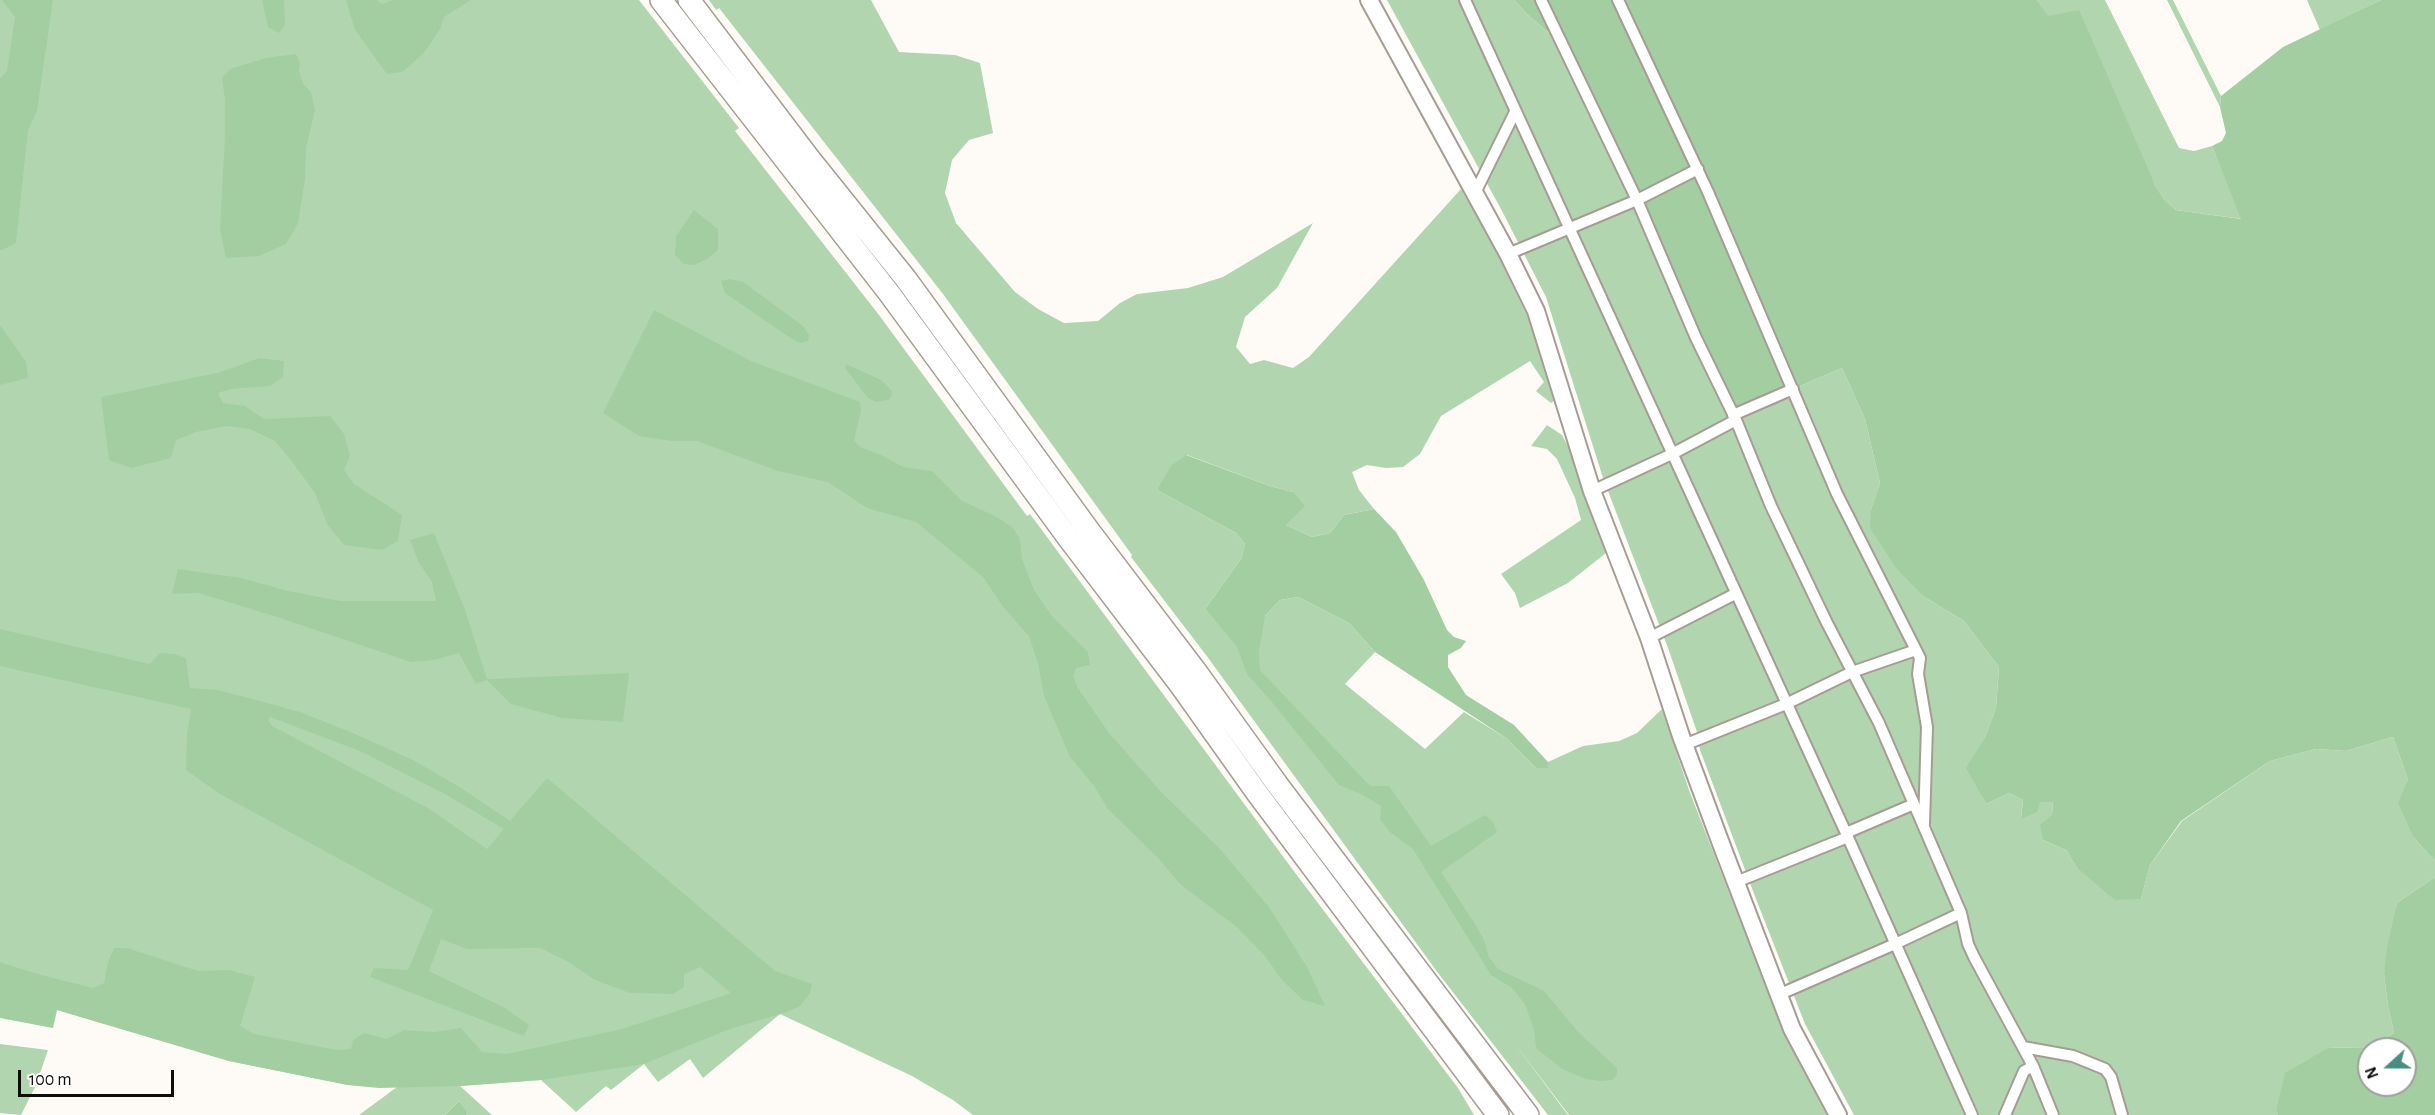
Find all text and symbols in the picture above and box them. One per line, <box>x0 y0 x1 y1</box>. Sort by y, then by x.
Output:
north arrow <box>2357 1037 2417 1097</box>
scale bar <box>21 1058 177 1096</box>
text: N <box>2363 1065 2382 1081</box>
text: 100 m <box>29 1071 72 1089</box>

